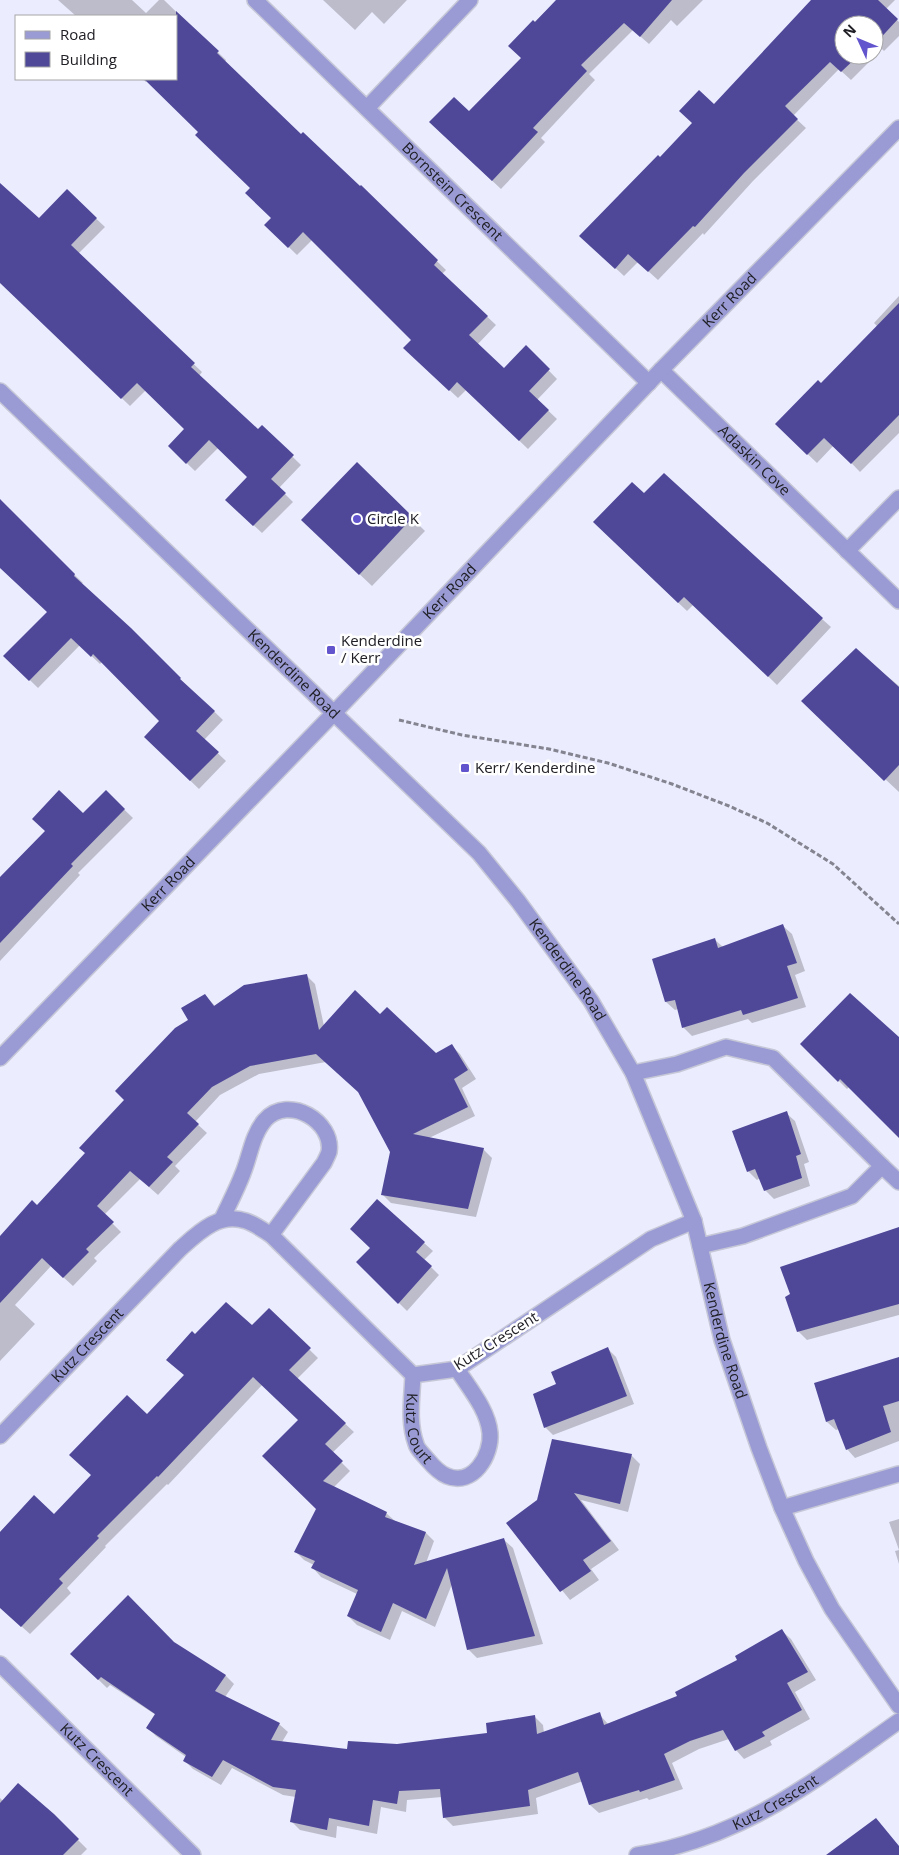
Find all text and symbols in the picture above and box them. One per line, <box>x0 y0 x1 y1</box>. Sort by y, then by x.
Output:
legend <box>15 15 178 80</box>
north arrow <box>834 15 884 65</box>
text: N <box>838 20 860 41</box>
text: Road <box>60 24 96 44</box>
text: Building <box>60 49 117 69</box>
street label: Bornstein Crescent <box>398 137 508 245</box>
street label: Kerr Road <box>697 268 760 331</box>
street label: Adaskin Cove <box>715 420 795 500</box>
place label: Circle K <box>367 508 420 528</box>
marker: Circle K <box>351 513 363 525</box>
street label: Kerr Road <box>418 559 480 623</box>
street label: Kenderdine Road <box>244 624 345 723</box>
place label: Kenderdine / Kerr <box>341 630 422 667</box>
marker: Kenderdine / Kerr <box>325 644 337 656</box>
place label: Kerr/ Kenderdine <box>475 757 595 777</box>
marker: Kerr/ Kenderdine <box>459 762 471 774</box>
street label: Kerr Road <box>136 851 199 915</box>
street label: Kenderdine Road <box>525 914 611 1024</box>
street label: Kenderdine Road <box>700 1280 752 1401</box>
street label: Kutz Crescent <box>46 1303 127 1386</box>
street label: Kutz Crescent <box>449 1306 541 1374</box>
street label: Kutz Court <box>402 1392 438 1467</box>
street label: Kutz Crescent <box>56 1718 139 1800</box>
street label: Kutz Crescent <box>729 1769 822 1834</box>

